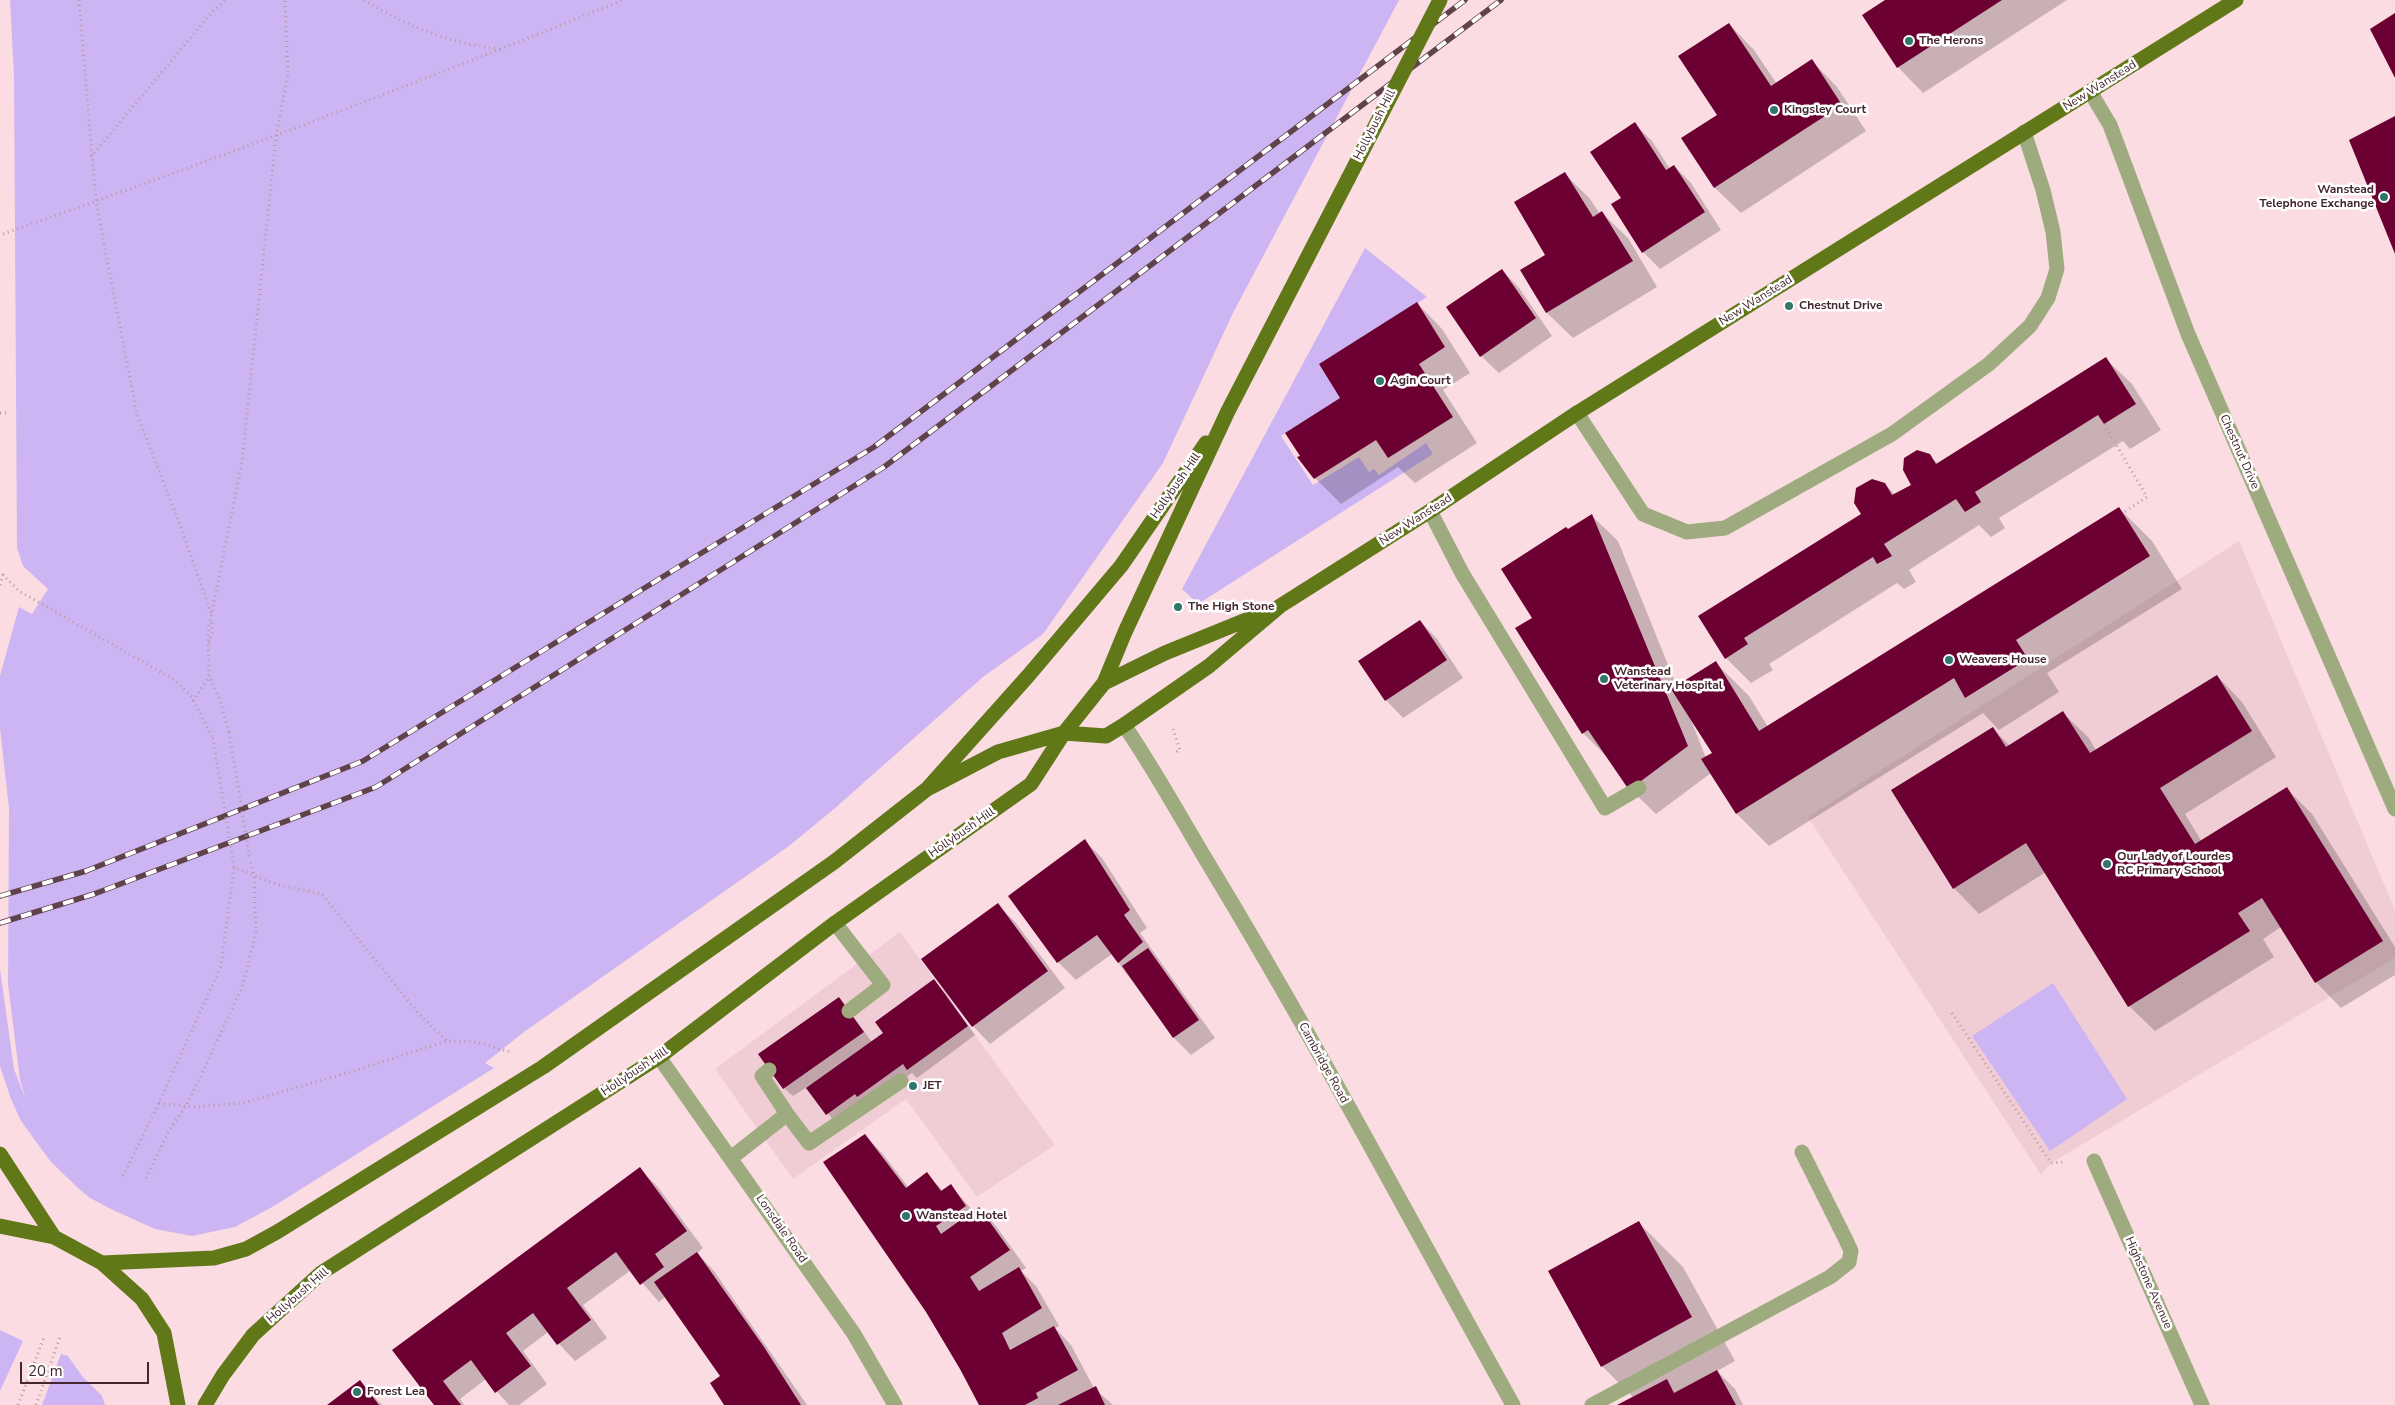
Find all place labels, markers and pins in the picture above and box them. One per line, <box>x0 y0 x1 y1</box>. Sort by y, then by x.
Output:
place label: The Herons <box>1919 34 1983 48</box>
marker: The Herons <box>1903 35 1915 47</box>
place label: Kingsley Court <box>1784 103 1866 117</box>
marker: Kingsley Court <box>1768 104 1780 116</box>
place label: Wanstead Telephone Exchange <box>2259 183 2374 211</box>
marker: Wanstead Telephone Exchange <box>2378 191 2390 203</box>
place label: Chestnut Drive <box>1799 299 1883 313</box>
marker: Chestnut Drive <box>1783 300 1795 312</box>
place label: Agin Court <box>1390 374 1451 388</box>
marker: Agin Court <box>1374 375 1386 387</box>
place label: The High Stone <box>1188 600 1275 614</box>
marker: The High Stone <box>1172 601 1184 613</box>
place label: Weavers House <box>1959 653 2047 667</box>
marker: Weavers House <box>1943 654 1955 666</box>
place label: Wanstead Veterinary Hospital <box>1614 665 1723 693</box>
marker: Wanstead Veterinary Hospital <box>1598 673 1610 685</box>
place label: Our Lady of Lourdes RC Primary School <box>2117 850 2231 878</box>
marker: Our Lady of Lourdes RC Primary School <box>2101 858 2113 870</box>
place label: JET <box>923 1079 942 1093</box>
marker: JET <box>907 1080 919 1092</box>
place label: Wanstead Hotel <box>916 1209 1007 1223</box>
marker: Wanstead Hotel <box>900 1210 912 1222</box>
place label: Forest Lea <box>367 1385 425 1399</box>
marker: Forest Lea <box>351 1386 363 1398</box>

